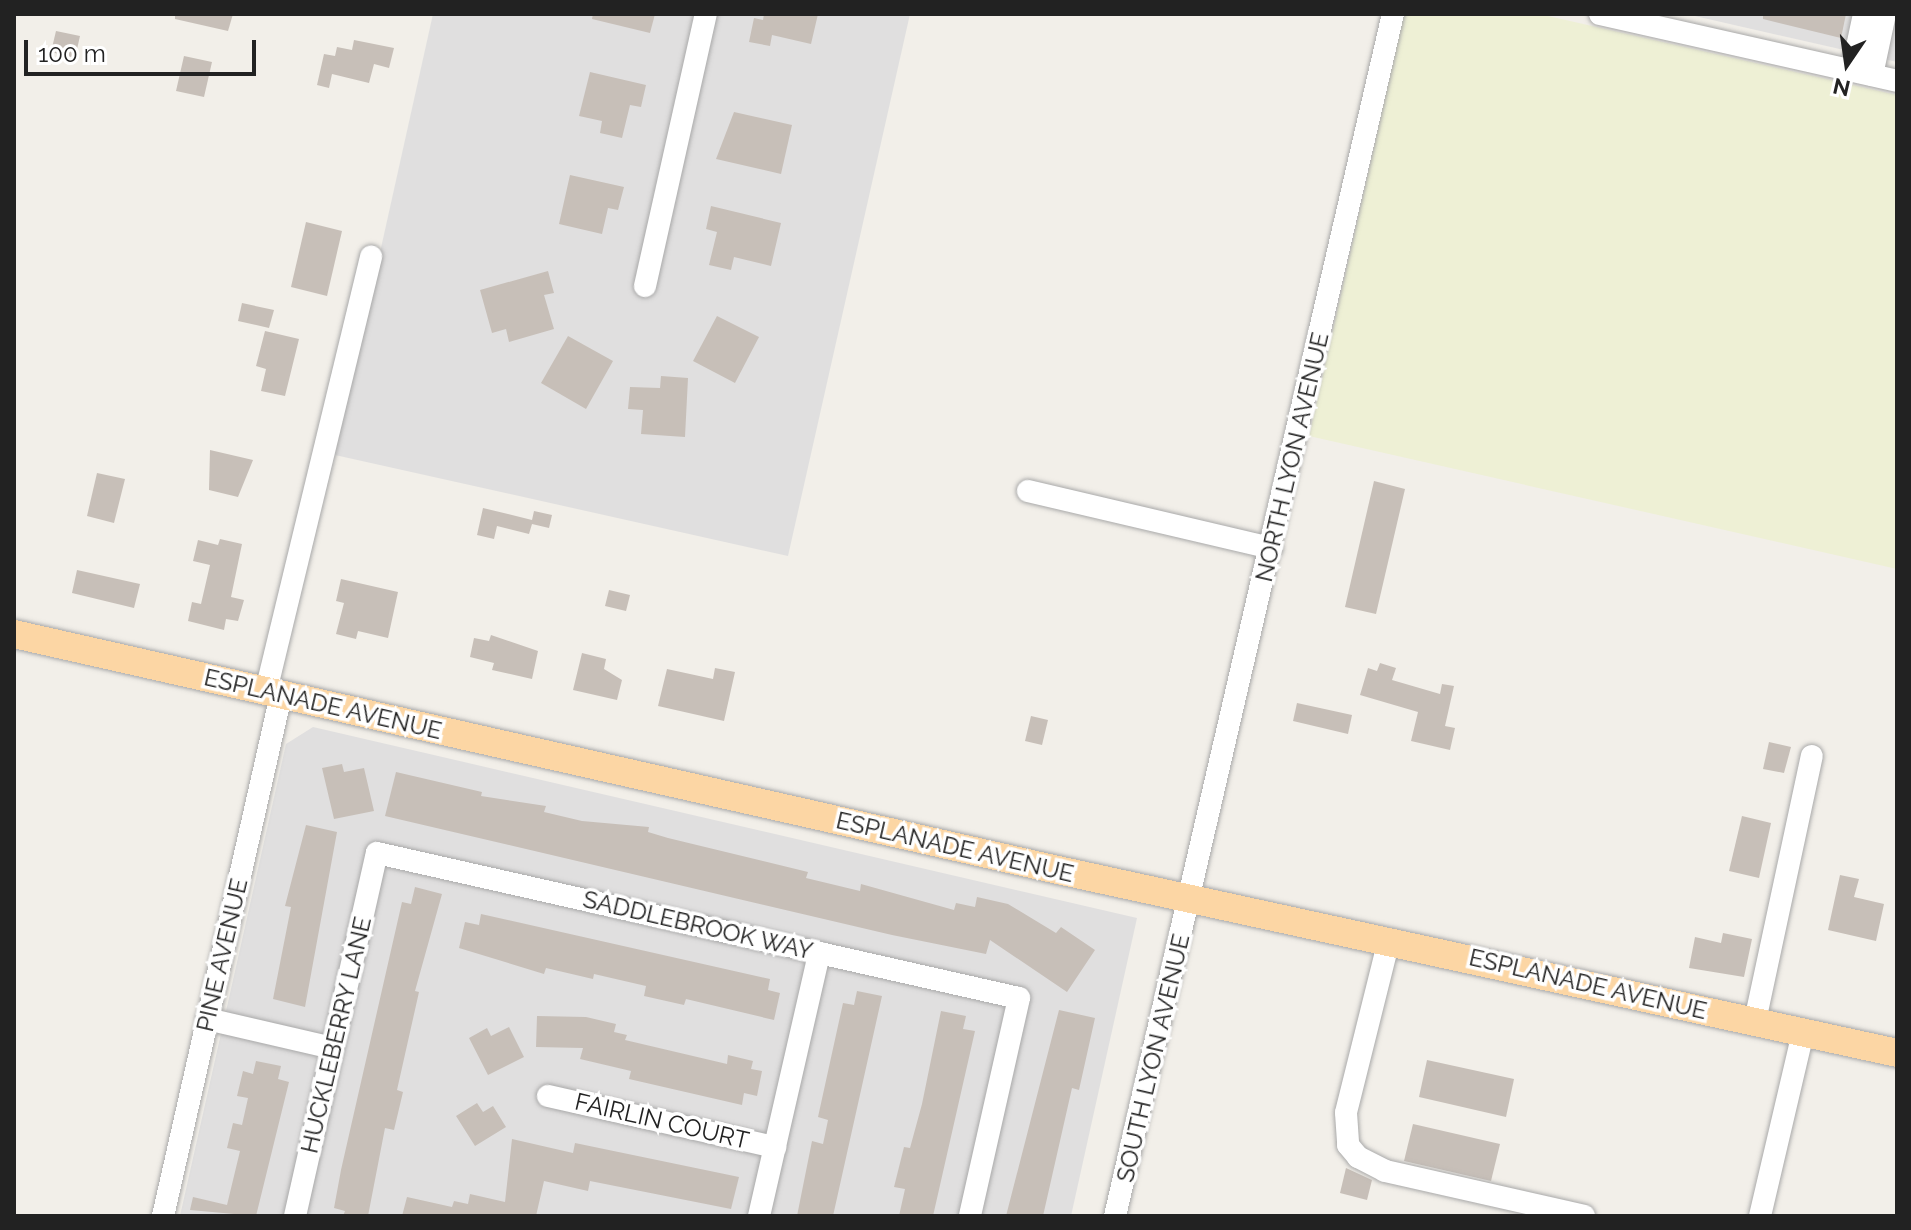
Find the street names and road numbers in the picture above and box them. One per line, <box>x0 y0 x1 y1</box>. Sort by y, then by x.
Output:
street label: NORTH LYON AVENUE <box>1249 329 1335 585</box>
street label: ESPLANADE AVENUE <box>201 663 445 745</box>
street label: ESPLANADE AVENUE <box>833 806 1077 888</box>
street label: PINE AVENUE <box>190 875 254 1035</box>
street label: SADDLEBROOK WAY <box>580 884 816 966</box>
street label: HUCKLEBERRY LANE <box>295 914 377 1156</box>
street label: SOUTH LYON AVENUE <box>1110 931 1196 1185</box>
street label: ESPLANADE AVENUE <box>1466 943 1710 1025</box>
street label: FAIRLIN COURT <box>572 1087 752 1155</box>

